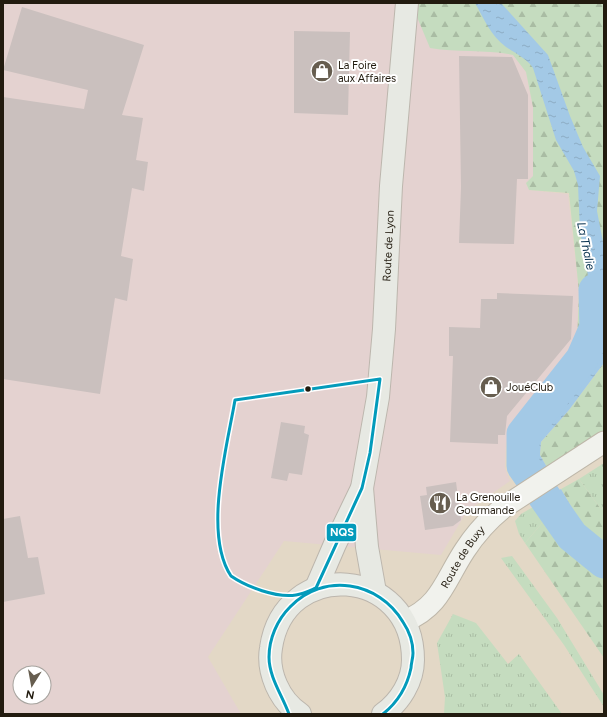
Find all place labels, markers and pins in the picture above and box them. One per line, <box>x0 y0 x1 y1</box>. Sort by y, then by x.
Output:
shop icon: La Foire aux Affaires <box>309 58 335 84</box>
place label: La Foire aux Affaires <box>338 59 396 85</box>
shop icon: JouéClub <box>478 374 504 400</box>
place label: JouéClub <box>506 381 553 394</box>
unlabelled marker <box>303 384 313 394</box>
restaurant icon: La Grenouille Gourmande <box>427 490 453 516</box>
place label: La Grenouille Gourmande <box>456 491 520 517</box>

